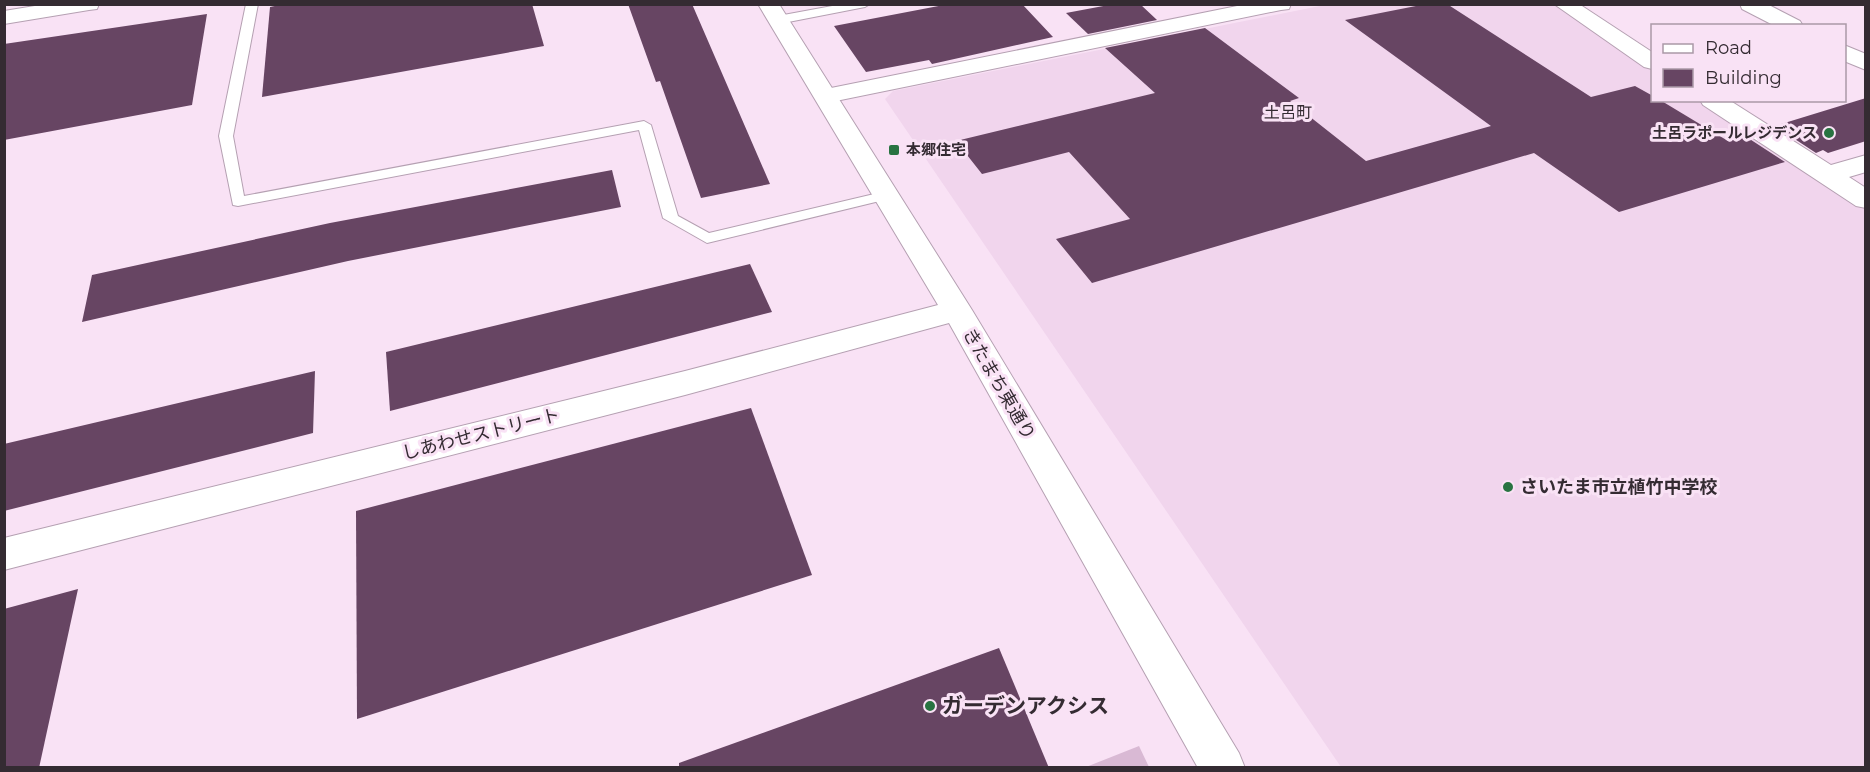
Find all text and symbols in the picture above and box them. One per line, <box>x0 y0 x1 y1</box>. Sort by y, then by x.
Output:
legend <box>1651 24 1846 102</box>
text: Road <box>1705 37 1752 59</box>
text: Building <box>1705 67 1782 89</box>
district label: 土呂町 <box>1264 103 1312 122</box>
place label: 土呂ラポールレジデンス <box>1652 123 1817 142</box>
marker: 土呂ラポールレジデンス <box>1822 126 1836 140</box>
place label: 本郷住宅 <box>906 140 966 159</box>
marker: 本郷住宅 <box>887 143 901 157</box>
street label: きたまち東通り <box>958 324 1040 444</box>
street label: しあわせストリート <box>400 404 562 464</box>
place label: さいたま市立植竹中学校 <box>1520 476 1717 498</box>
marker: さいたま市立植竹中学校 <box>1501 480 1515 494</box>
place label: ガーデンアクシス <box>942 693 1109 718</box>
marker: ガーデンアクシス <box>923 699 937 713</box>

